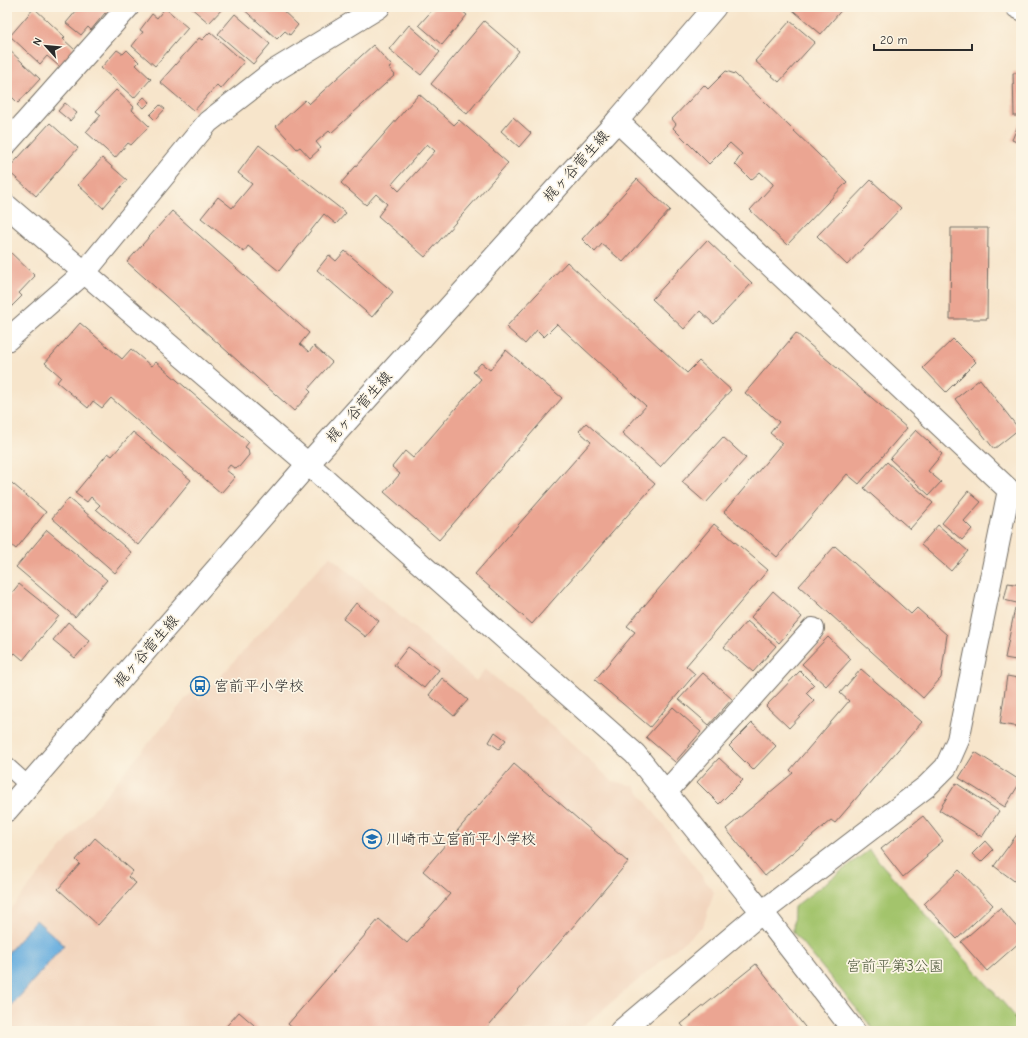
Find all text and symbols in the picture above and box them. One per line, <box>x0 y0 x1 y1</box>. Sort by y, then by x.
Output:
north arrow <box>26 26 66 66</box>
scale bar <box>874 26 972 52</box>
text: 20 m <box>880 33 908 47</box>
text: N <box>30 36 45 48</box>
street label: 梶ヶ谷菅生線 <box>539 127 613 205</box>
street label: 梶ヶ谷菅生線 <box>322 368 396 446</box>
street label: 梶ヶ谷菅生線 <box>110 611 182 691</box>
bus stop icon: 宮前平小学校 <box>189 675 211 697</box>
place label: 宮前平小学校 <box>214 677 304 695</box>
school or university icon: 川崎市立宮前平小学校 <box>361 828 383 850</box>
place label: 川崎市立宮前平小学校 <box>386 830 536 848</box>
park label: 宮前平第3公園 <box>846 957 944 975</box>

